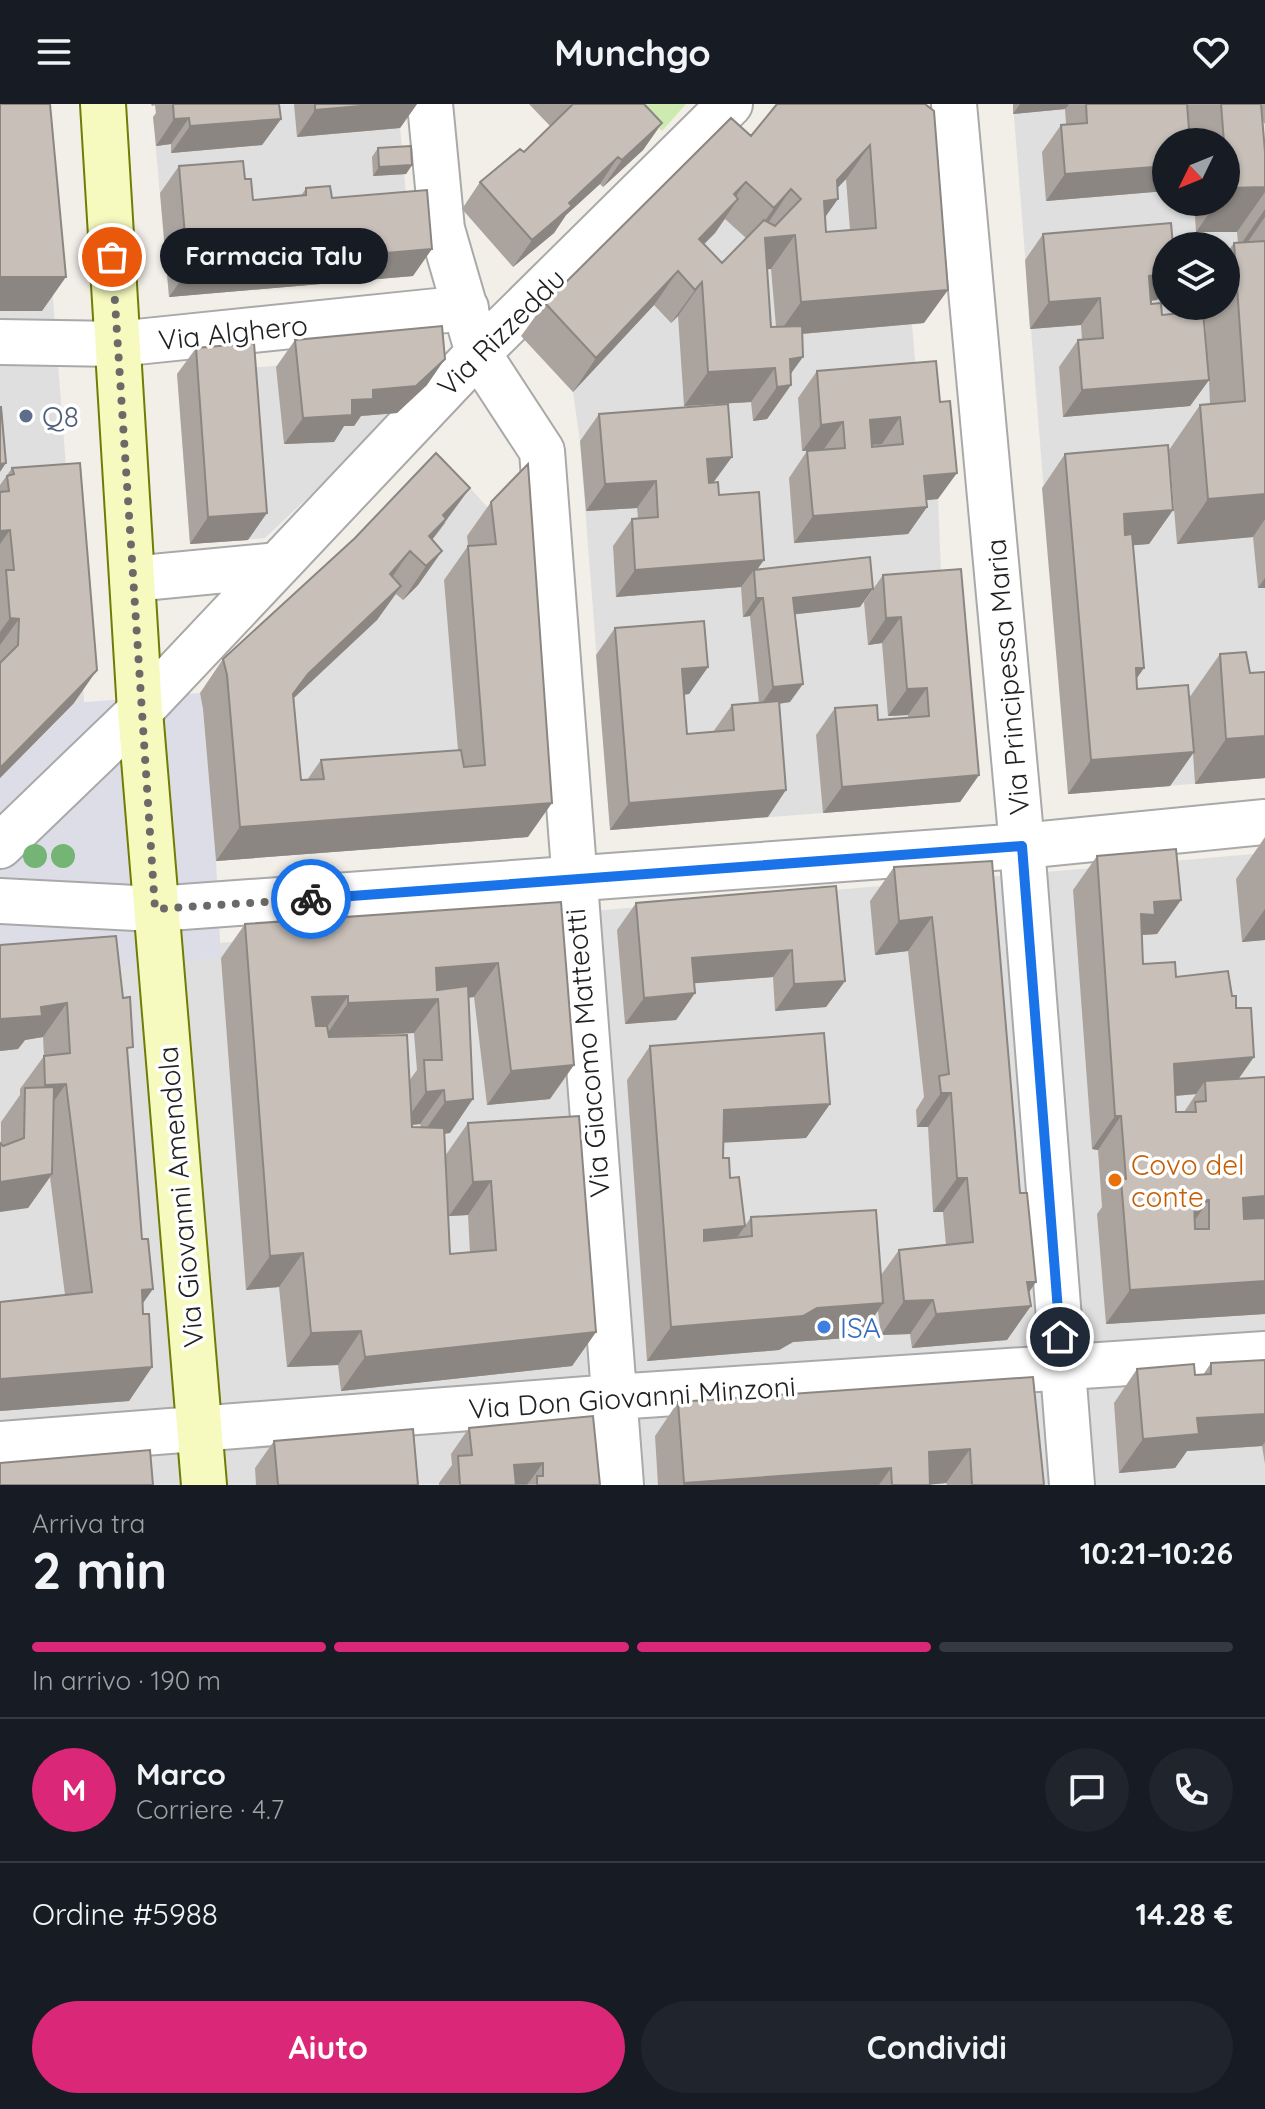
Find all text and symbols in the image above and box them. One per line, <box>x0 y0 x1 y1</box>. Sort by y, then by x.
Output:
icon: menu <box>32 30 76 74</box>
text: Munchgo <box>554 30 711 75</box>
icon: heart <box>1189 30 1233 74</box>
north arrow <box>1152 128 1240 216</box>
map controls <box>1152 128 1240 320</box>
pin <box>78 223 146 291</box>
callout: Farmacia Talu <box>160 229 388 285</box>
button: layers <box>1152 232 1240 320</box>
icon: bag <box>90 235 134 279</box>
text: Farmacia Talu <box>185 239 363 272</box>
street label: Via Rizzeddu <box>430 261 572 403</box>
street label: Via Alghero <box>157 307 309 357</box>
place label: Q8 <box>42 399 79 434</box>
marker: Q8 <box>17 407 35 425</box>
street label: Via Principessa Maria <box>977 537 1037 817</box>
courier <box>271 859 351 939</box>
icon: bike <box>289 877 333 921</box>
street label: Via Giacomo Matteotti <box>557 907 617 1199</box>
street label: Via Giovanni Amendola <box>149 1045 211 1349</box>
place label: Covo del conte <box>1131 1147 1245 1214</box>
marker: Covo del conte <box>1106 1171 1124 1189</box>
pin <box>1026 1303 1094 1371</box>
place label: ISA <box>840 1310 881 1345</box>
icon: home <box>1038 1315 1082 1359</box>
marker: ISA <box>815 1318 833 1336</box>
street label: Via Don Giovanni Minzoni <box>467 1368 797 1426</box>
text: Arriva tra <box>32 1507 145 1540</box>
text: 10:21–10:26 <box>1080 1534 1233 1572</box>
text: 2 min <box>32 1537 167 1602</box>
text: In arrivo · 190 m <box>32 1664 221 1697</box>
button: chat <box>1045 1748 1129 1832</box>
button: phone <box>1149 1748 1233 1832</box>
text: Marco <box>136 1755 226 1793</box>
text: M <box>62 1771 86 1809</box>
text: Corriere · 4.7 <box>136 1793 284 1826</box>
text: Ordine #5988 <box>32 1895 218 1933</box>
text: 14.28 € <box>1136 1895 1233 1933</box>
button: Aiuto <box>32 2001 625 2093</box>
button: Condividi <box>641 2001 1233 2093</box>

